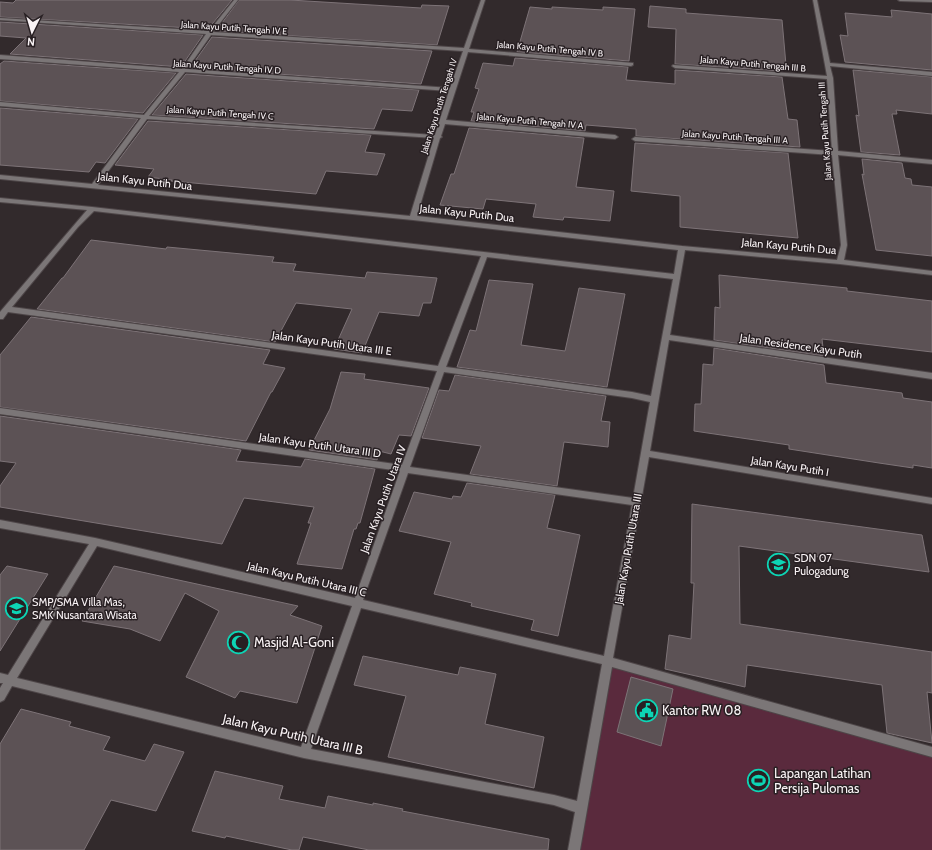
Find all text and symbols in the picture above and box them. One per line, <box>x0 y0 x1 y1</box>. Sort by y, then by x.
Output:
north arrow <box>12 12 52 52</box>
street label: Jalan Kayu Putih Tengah IV E <box>180 18 288 37</box>
text: N <box>27 35 36 49</box>
street label: Jalan Kayu Putih Tengah IV B <box>495 38 604 59</box>
street label: Jalan Kayu Putih Tengah III B <box>699 53 807 74</box>
street label: Jalan Kayu Putih Tengah IV <box>418 56 459 156</box>
street label: Jalan Kayu Putih Tengah IV D <box>172 57 282 76</box>
street label: Jalan Kayu Putih Tengah III <box>816 82 833 182</box>
street label: Jalan Kayu Putih Tengah IV C <box>165 103 274 122</box>
street label: Jalan Kayu Putih Tengah IV A <box>475 110 584 131</box>
street label: Jalan Kayu Putih Tengah III A <box>681 127 789 146</box>
street label: Jalan Kayu Putih Dua <box>96 169 194 193</box>
street label: Jalan Kayu Putih Dua <box>418 201 516 225</box>
street label: Jalan Kayu Putih Dua <box>740 235 838 257</box>
street label: Jalan Kayu Putih Utara III E <box>270 328 393 358</box>
street label: Jalan Residence Kayu Putih <box>738 330 863 362</box>
street label: Jalan Kayu Putih Utara III D <box>257 429 382 460</box>
street label: Jalan Kayu Putih Utara IV <box>357 443 409 556</box>
street label: Jalan Kayu Putih I <box>749 453 830 479</box>
street label: Jalan Kayu Putih Utara III <box>611 492 645 607</box>
school or university icon: SDN 07 Pulogadung <box>766 551 792 577</box>
place label: SDN 07 Pulogadung <box>794 551 849 578</box>
street label: Jalan Kayu Putih Utara III C <box>245 558 368 600</box>
school or university icon: SMP/SMA Villa Mas, SMK Nusantara Wisata <box>4 595 30 621</box>
place label: SMP/SMA Villa Mas, SMK Nusantara Wisata <box>32 595 138 622</box>
mosque icon: Masjid Al-Goni <box>226 629 252 655</box>
place label: Masjid Al-Goni <box>254 634 334 651</box>
public building icon: Kantor RW 08 <box>633 697 659 723</box>
place label: Kantor RW 08 <box>662 702 741 718</box>
street label: Jalan Kayu Putih Utara III B <box>220 710 365 758</box>
place label: Lapangan Latihan Persija Pulomas <box>774 765 871 797</box>
sports icon: Lapangan Latihan Persija Pulomas <box>746 767 772 793</box>

